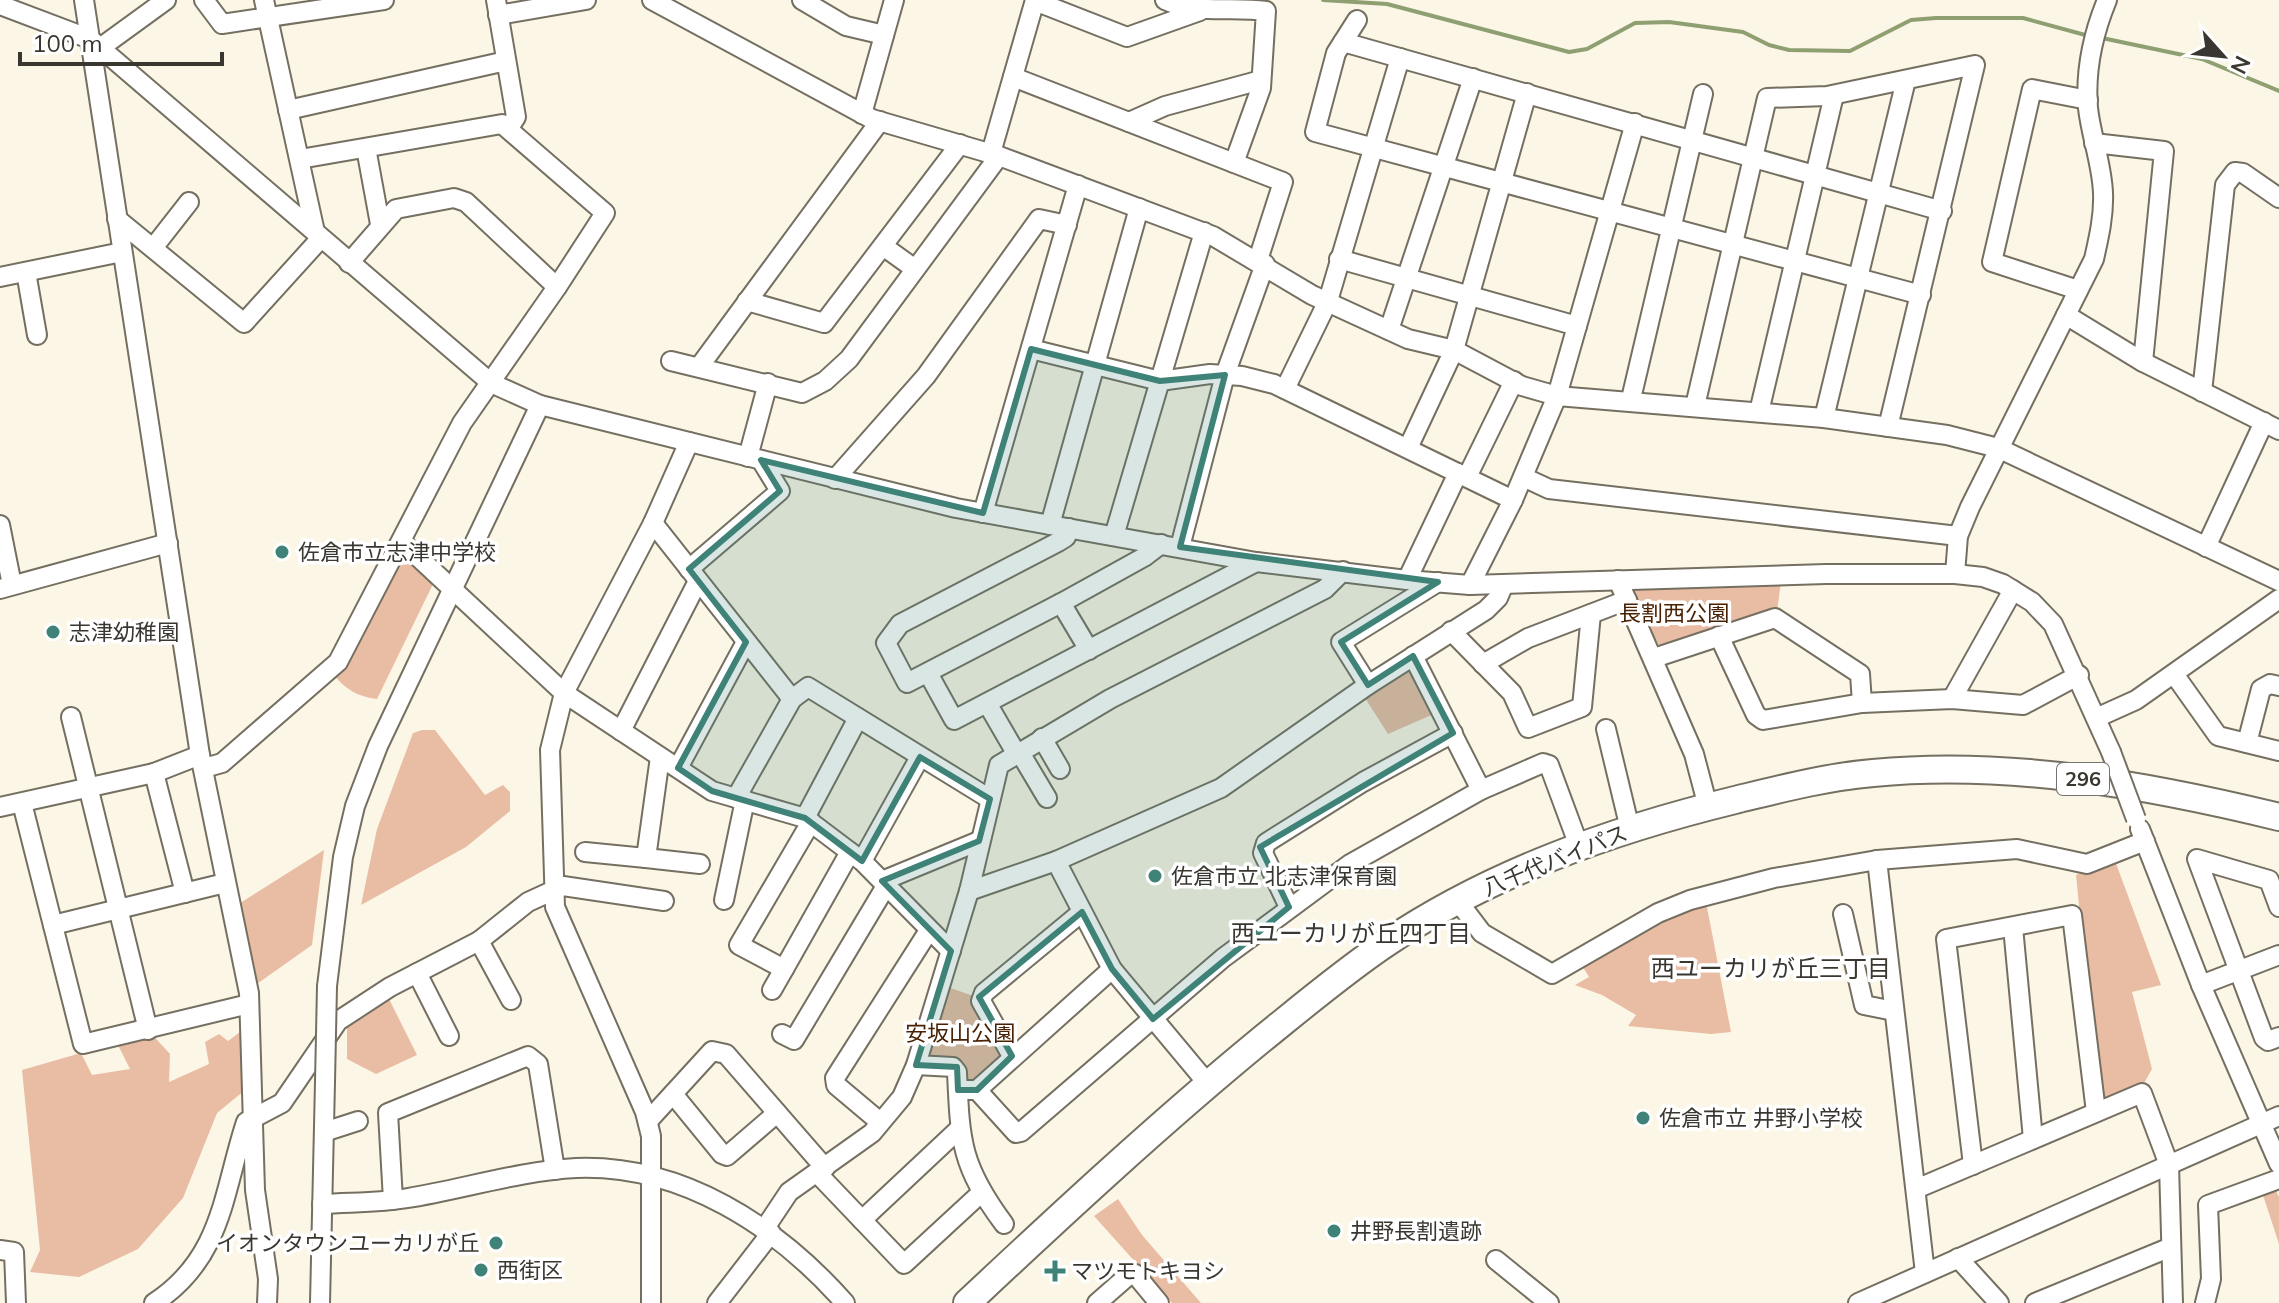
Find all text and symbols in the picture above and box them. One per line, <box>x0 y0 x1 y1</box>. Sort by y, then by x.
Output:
scale bar <box>20 16 222 66</box>
north arrow <box>2183 16 2263 96</box>
text: 100 m <box>32 28 103 58</box>
text: N <box>2225 51 2257 79</box>
place label: 佐倉市立志津中学校 <box>298 538 496 566</box>
marker: 佐倉市立志津中学校 <box>273 543 291 561</box>
park label: 長割西公園 <box>1619 599 1729 627</box>
place label: 志津幼稚園 <box>69 618 179 646</box>
marker: 志津幼稚園 <box>44 623 62 641</box>
road number: 296 <box>2057 763 2109 795</box>
street label: 八千代バイパス <box>1479 818 1631 902</box>
place label: 佐倉市立 北志津保育園 <box>1171 862 1397 890</box>
marker: 佐倉市立 北志津保育園 <box>1146 867 1164 885</box>
district label: 西ユーカリが丘四丁目 <box>1231 918 1471 948</box>
district label: 西ユーカリが丘三丁目 <box>1651 953 1891 983</box>
park label: 安坂山公園 <box>905 1019 1015 1047</box>
place label: 佐倉市立 井野小学校 <box>1659 1104 1863 1132</box>
marker: 佐倉市立 井野小学校 <box>1634 1109 1652 1127</box>
place label: 井野長割遺跡 <box>1350 1217 1482 1245</box>
marker: 井野長割遺跡 <box>1325 1222 1343 1240</box>
place label: イオンタウンユーカリが丘 <box>216 1229 480 1257</box>
marker: イオンタウンユーカリが丘 <box>487 1234 505 1252</box>
place label: 西街区 <box>497 1256 563 1284</box>
place label: マツモトキヨシ <box>1071 1257 1225 1285</box>
marker: 西街区 <box>472 1261 490 1279</box>
marker: マツモトキヨシ <box>1046 1262 1064 1280</box>

